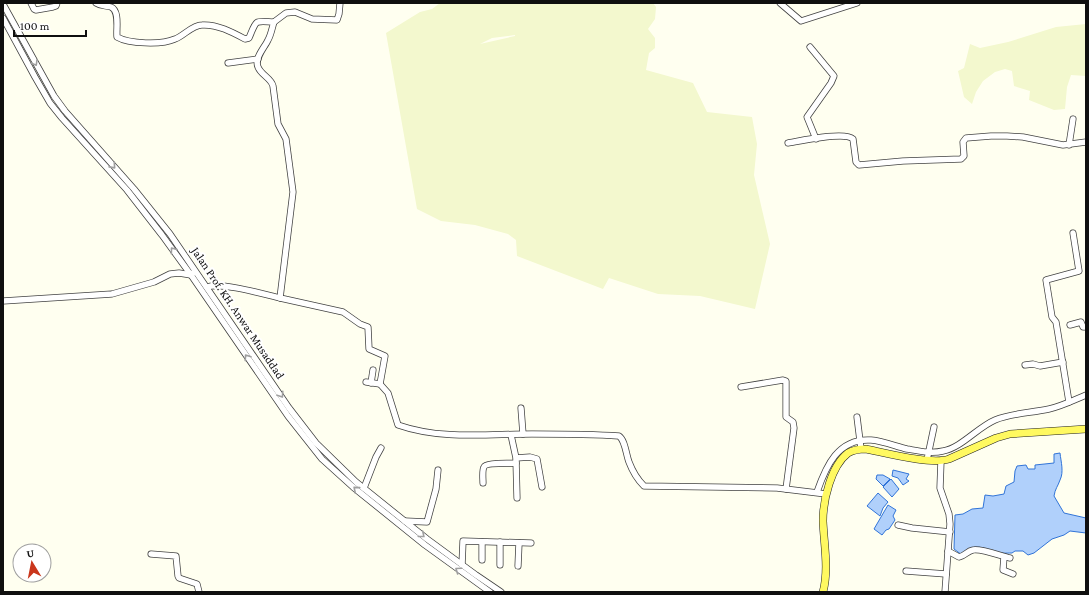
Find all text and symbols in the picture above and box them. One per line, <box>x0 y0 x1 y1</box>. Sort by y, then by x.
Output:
scale bar <box>14 12 86 38</box>
text: 100 m <box>20 19 50 33</box>
one-way arrow <box>31 59 38 66</box>
one-way arrow <box>109 161 116 169</box>
street label: Jalan Prof. KH. Anwar Musaddad <box>188 244 288 382</box>
one-way arrow <box>170 247 178 254</box>
one-way arrow <box>244 354 252 361</box>
one-way arrow <box>276 391 284 398</box>
one-way arrow <box>353 487 360 494</box>
one-way arrow <box>417 531 424 538</box>
north arrow <box>12 543 52 583</box>
text: U <box>26 547 35 560</box>
one-way arrow <box>455 567 462 575</box>

